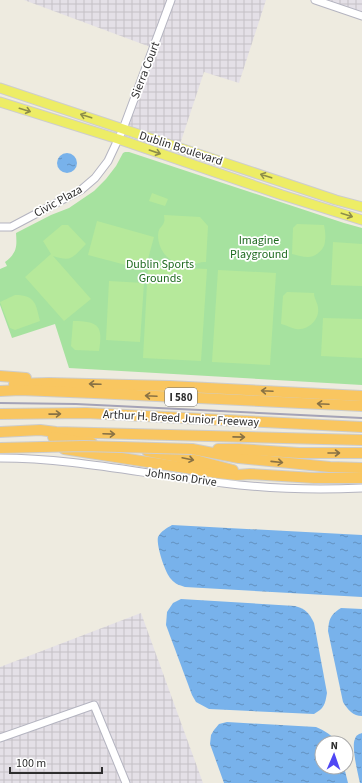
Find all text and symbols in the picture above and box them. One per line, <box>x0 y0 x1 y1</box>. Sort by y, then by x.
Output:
street label: Sierra Court <box>127 39 164 101</box>
one-way arrow <box>18 107 31 114</box>
one-way arrow <box>80 112 92 120</box>
street label: Dublin Boulevard <box>137 127 225 170</box>
one-way arrow <box>149 148 161 156</box>
one-way arrow <box>260 172 273 179</box>
street label: Civic Plaza <box>31 181 86 222</box>
one-way arrow <box>341 212 353 220</box>
park label: Imagine Playground <box>230 232 288 263</box>
park label: Dublin Sports Grounds <box>126 256 194 287</box>
one-way arrow <box>89 380 102 388</box>
road number: I 580 <box>165 388 197 406</box>
one-way arrow <box>261 388 274 395</box>
one-way arrow <box>145 392 158 399</box>
one-way arrow <box>317 400 330 408</box>
street label: Arthur H. Breed Junior Freeway <box>102 406 260 431</box>
one-way arrow <box>48 410 61 417</box>
one-way arrow <box>102 430 115 437</box>
one-way arrow <box>232 433 245 441</box>
one-way arrow <box>327 449 340 457</box>
one-way arrow <box>182 455 195 463</box>
one-way arrow <box>270 458 283 466</box>
street label: Johnson Drive <box>144 464 218 491</box>
north arrow <box>314 735 354 775</box>
text: N <box>330 738 338 753</box>
scale bar <box>10 749 102 775</box>
text: 100 m <box>16 755 46 772</box>

